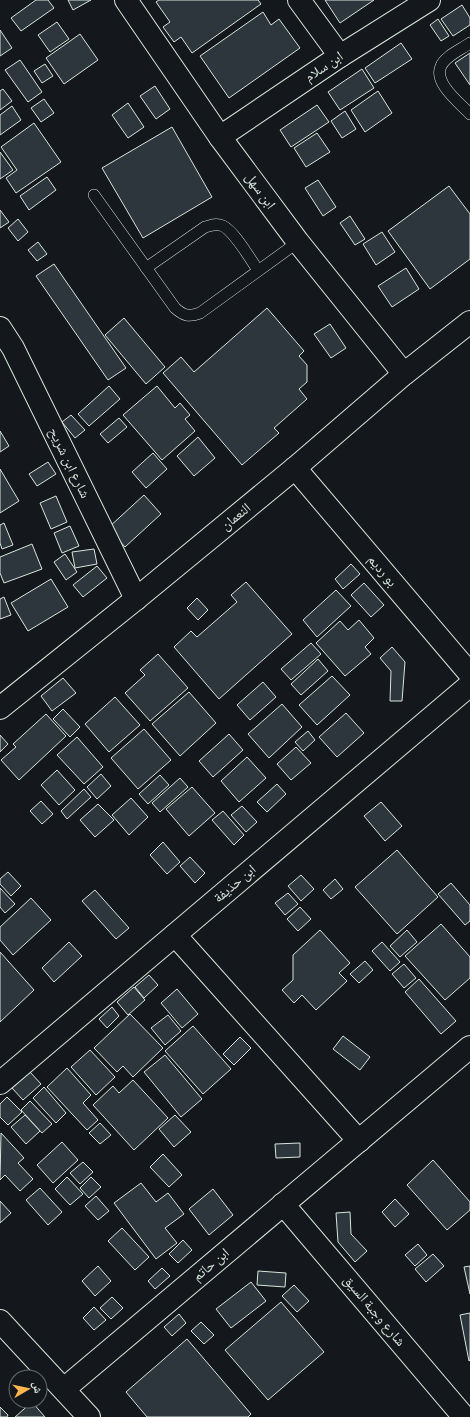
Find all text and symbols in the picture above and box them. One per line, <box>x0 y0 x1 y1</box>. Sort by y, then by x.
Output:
street label: ابن سلام <box>301 47 347 87</box>
street label: ابن سهل <box>240 169 280 213</box>
street label: شارع ابن شريح <box>43 424 95 502</box>
street label: النعمان <box>217 499 255 535</box>
street label: بو رديم <box>363 551 402 592</box>
street label: ابن حذيفة <box>209 860 261 908</box>
street label: ابن حاتم <box>188 1244 234 1286</box>
street label: شارع وجبة السيق <box>338 1271 410 1351</box>
north arrow <box>8 1369 48 1409</box>
text: ش <box>29 1381 46 1395</box>

